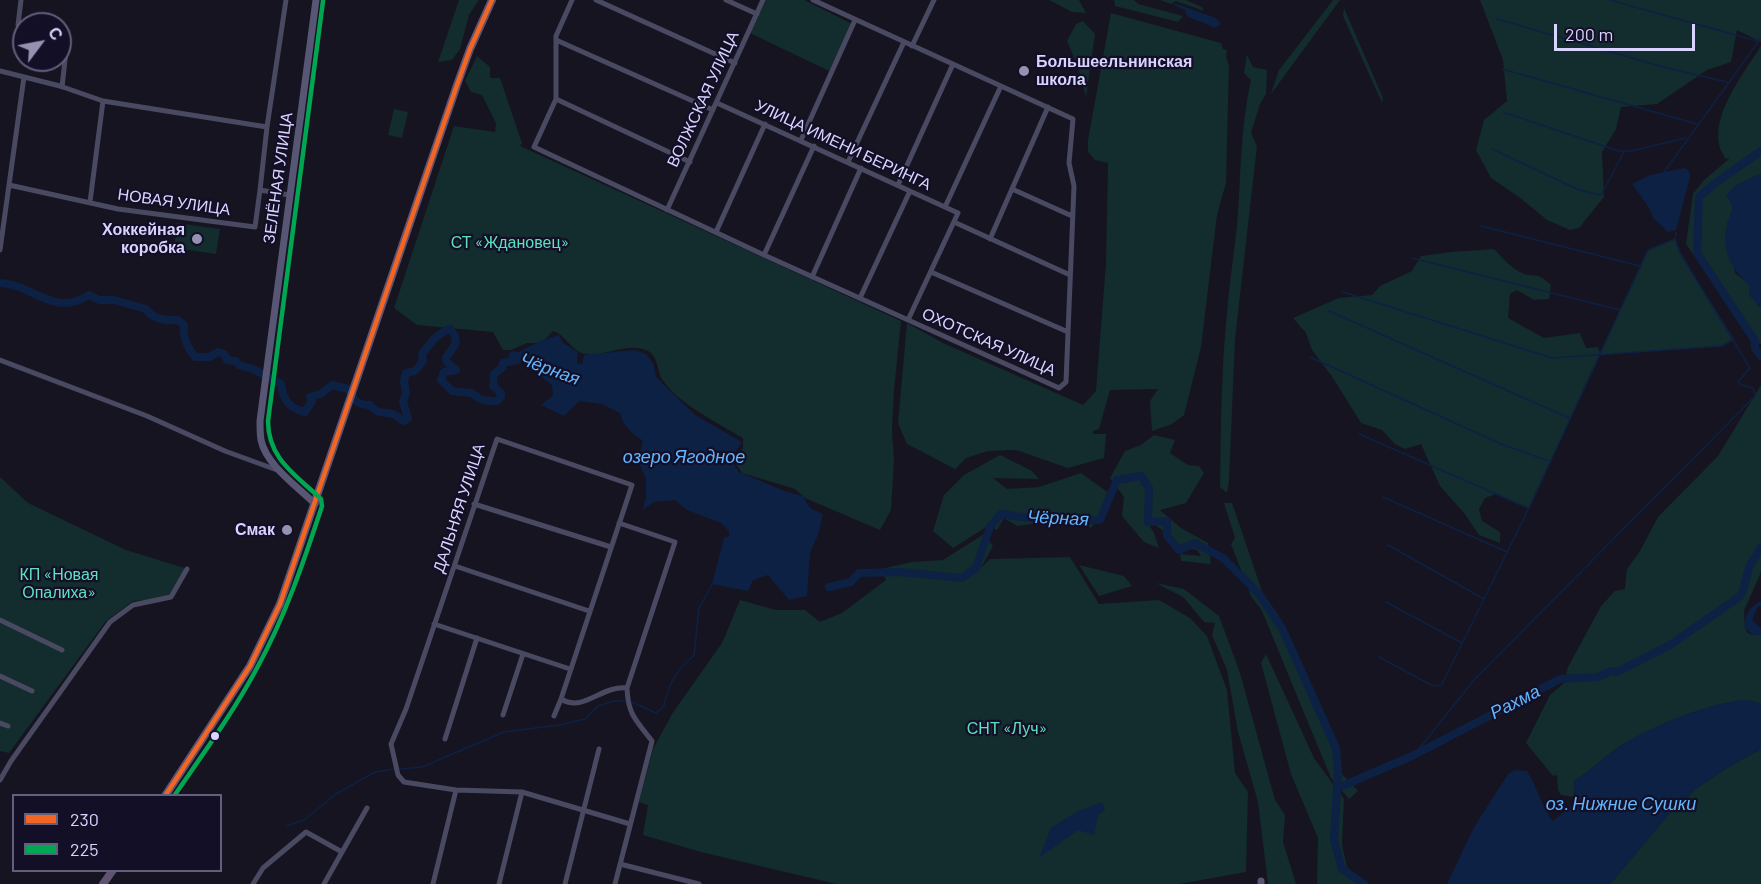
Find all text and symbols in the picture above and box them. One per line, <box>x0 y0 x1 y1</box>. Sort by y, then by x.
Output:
north arrow <box>12 12 72 72</box>
scale bar <box>1557 12 1698 50</box>
text: С <box>45 23 67 43</box>
text: 200 m <box>1565 23 1613 45</box>
street label: ВОЛЖСКАЯ УЛИЦА <box>663 28 743 170</box>
place label: Большеельнинская школа <box>1036 52 1192 90</box>
marker: Большеельнинская школа <box>1017 64 1031 78</box>
street label: УЛИЦА ИМЕНИ БЕРИНГА <box>752 96 934 194</box>
street label: ЗЕЛЁНАЯ УЛИЦА <box>259 111 297 245</box>
street label: НОВАЯ УЛИЦА <box>116 185 232 219</box>
place label: Хоккейная коробка <box>102 220 185 258</box>
marker: Хоккейная коробка <box>190 232 204 246</box>
park label: СТ «Ждановец» <box>451 233 569 253</box>
street label: ОХОТСКАЯ УЛИЦА <box>919 304 1059 380</box>
water label: Чёрная <box>517 348 583 390</box>
street label: ДАЛЬНЯЯ УЛИЦА <box>429 441 489 575</box>
water label: озеро Ягодное <box>623 446 745 468</box>
water label: Чёрная <box>1027 506 1089 530</box>
place label: Смак <box>235 520 275 540</box>
marker: Смак <box>280 523 294 537</box>
park label: КП «Новая Опалиха» <box>20 565 98 603</box>
water label: Рахма <box>1486 680 1544 724</box>
park label: СНТ «Луч» <box>967 719 1047 739</box>
unlabelled marker <box>209 730 221 742</box>
water label: оз. Нижние Сушки <box>1546 793 1696 815</box>
legend <box>12 794 222 872</box>
text: 230 <box>70 808 99 830</box>
text: 225 <box>70 838 99 860</box>

